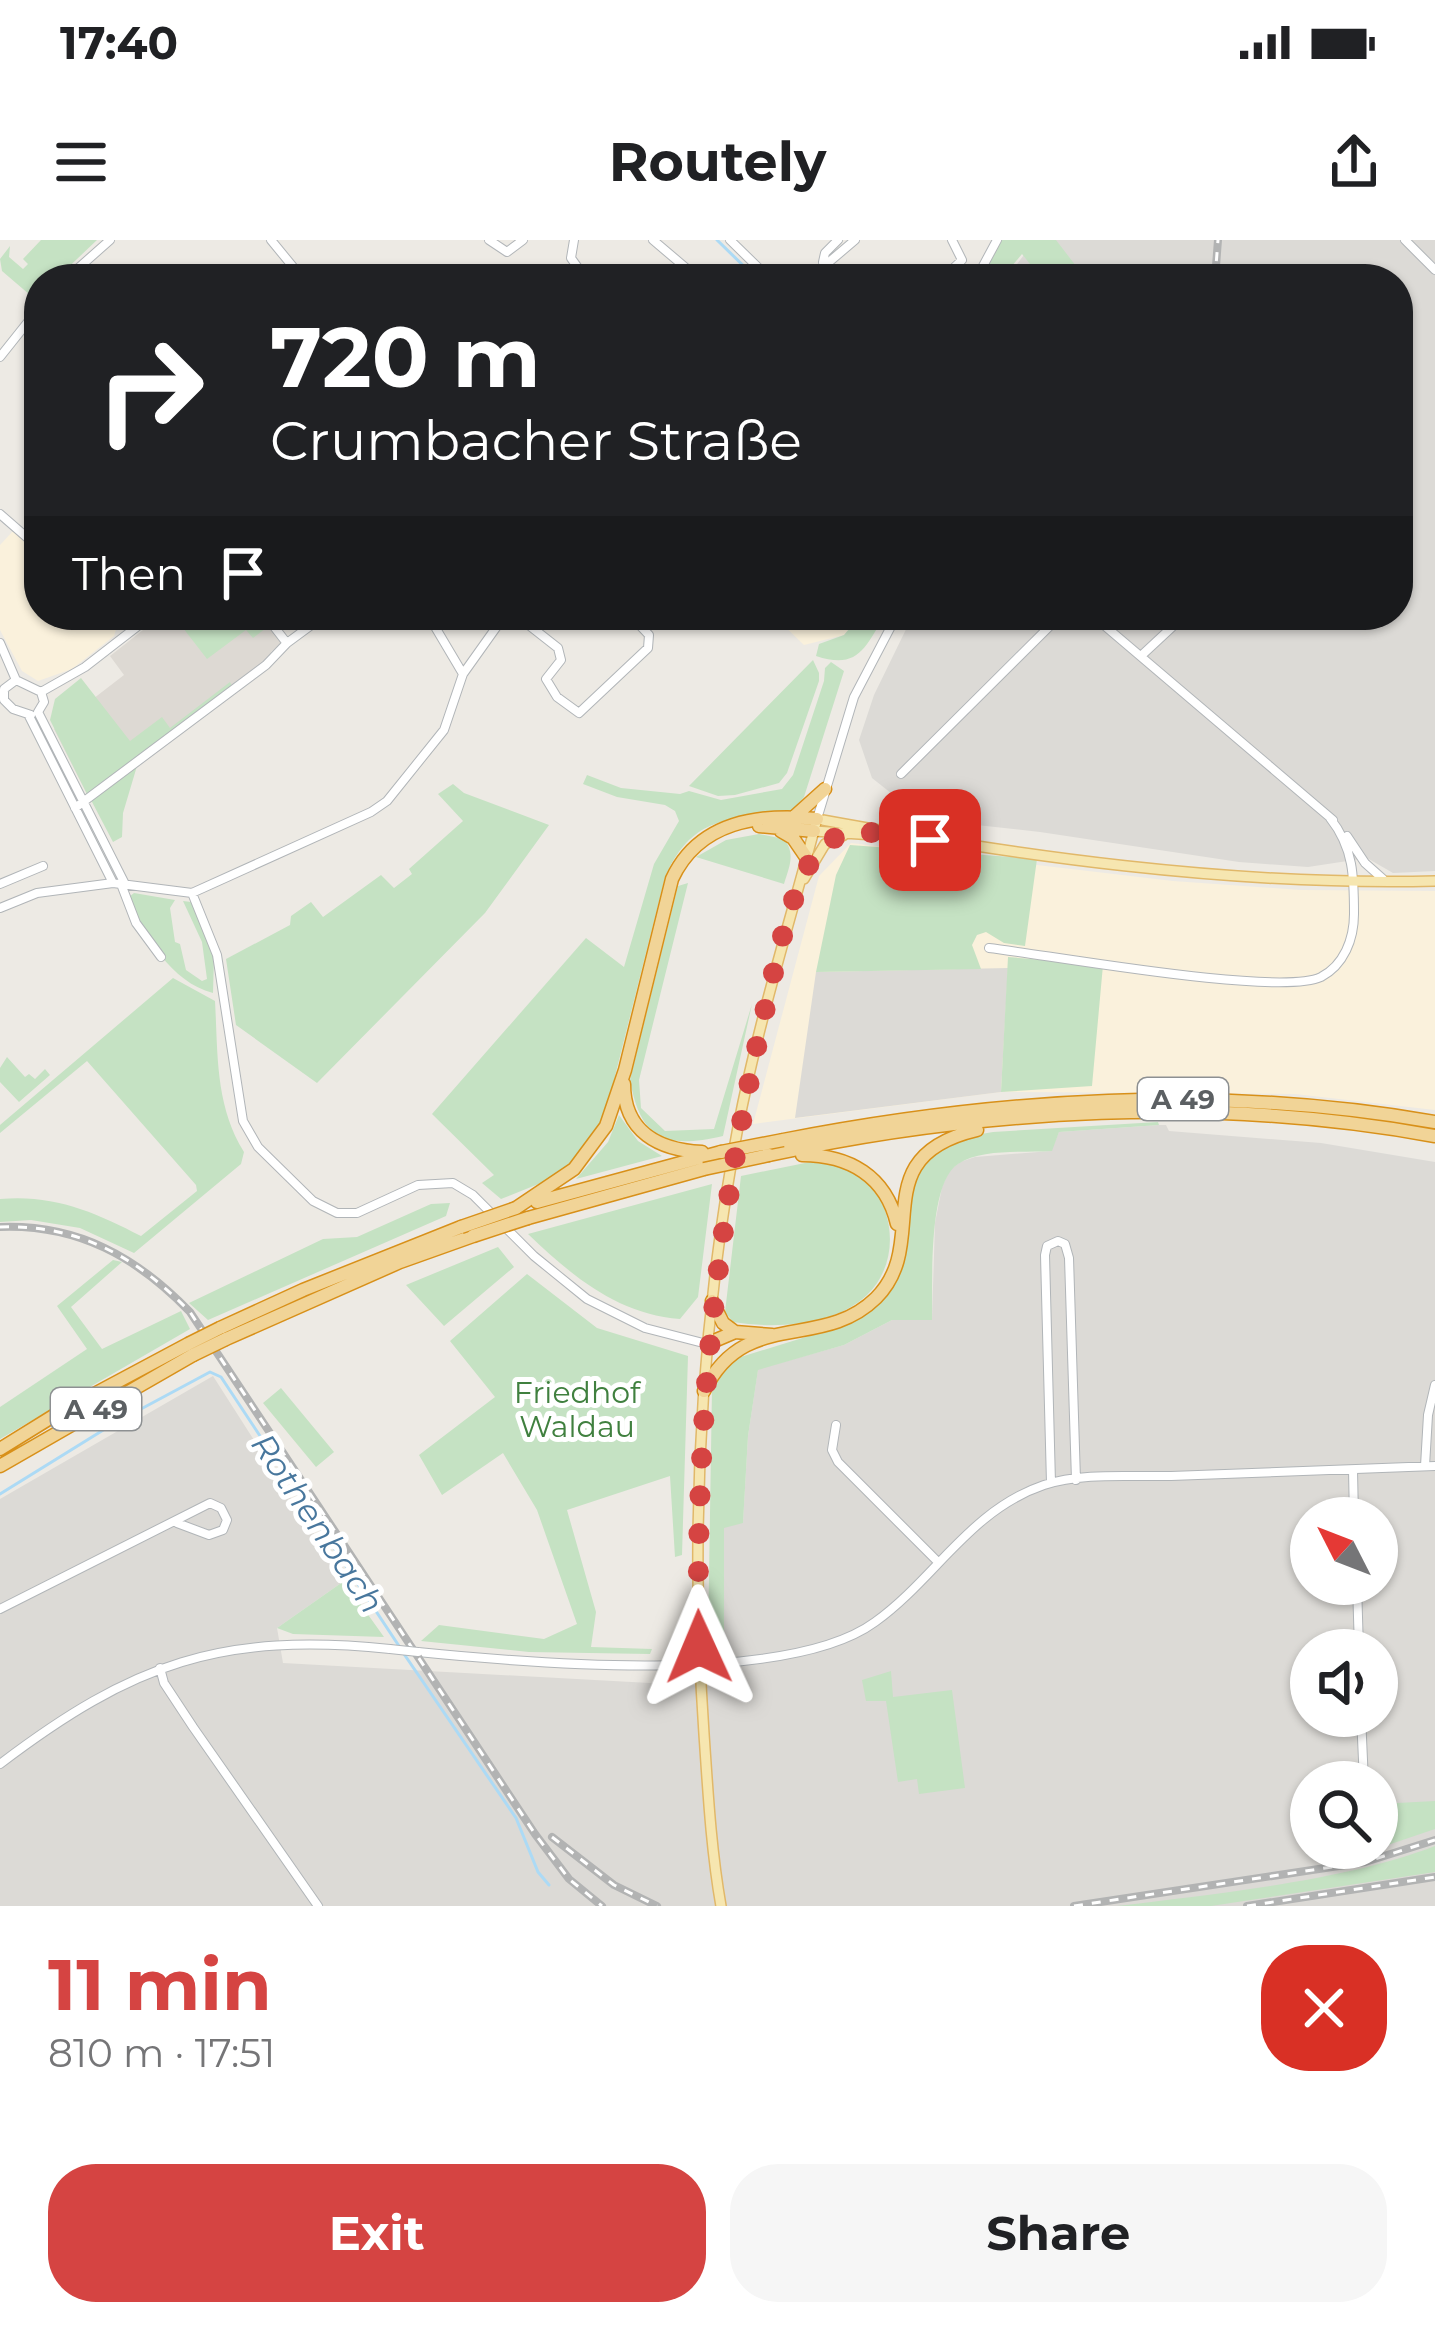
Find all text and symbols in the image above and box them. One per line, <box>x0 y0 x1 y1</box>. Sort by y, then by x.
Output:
text: 17:40 <box>60 15 178 70</box>
icon: menu <box>48 129 114 195</box>
text: Routely <box>609 129 826 195</box>
icon: share <box>1321 129 1387 195</box>
text: 720 m <box>270 306 541 408</box>
icon: right <box>72 312 228 468</box>
text: Crumbacher Straße <box>270 408 802 474</box>
icon: arrive <box>210 540 276 606</box>
text: Then <box>72 546 186 601</box>
pin <box>879 789 981 891</box>
icon: arrive <box>897 807 963 873</box>
road number: A 49 <box>1138 1078 1228 1120</box>
park label: Friedhof Waldau <box>514 1374 642 1445</box>
road number: A 49 <box>51 1388 141 1430</box>
water label: Rothenbach <box>243 1426 393 1620</box>
north arrow <box>1290 1497 1398 1605</box>
map controls <box>1290 1497 1398 1869</box>
position arrow <box>636 1584 762 1710</box>
button: sound <box>1290 1629 1398 1737</box>
button: search <box>1290 1761 1398 1869</box>
text: 11 min <box>48 1940 272 2028</box>
button: close <box>1261 1945 1387 2071</box>
text: 810 m · 17:51 <box>48 2029 275 2077</box>
button: Exit <box>48 2164 706 2302</box>
button: Share <box>730 2164 1387 2302</box>

